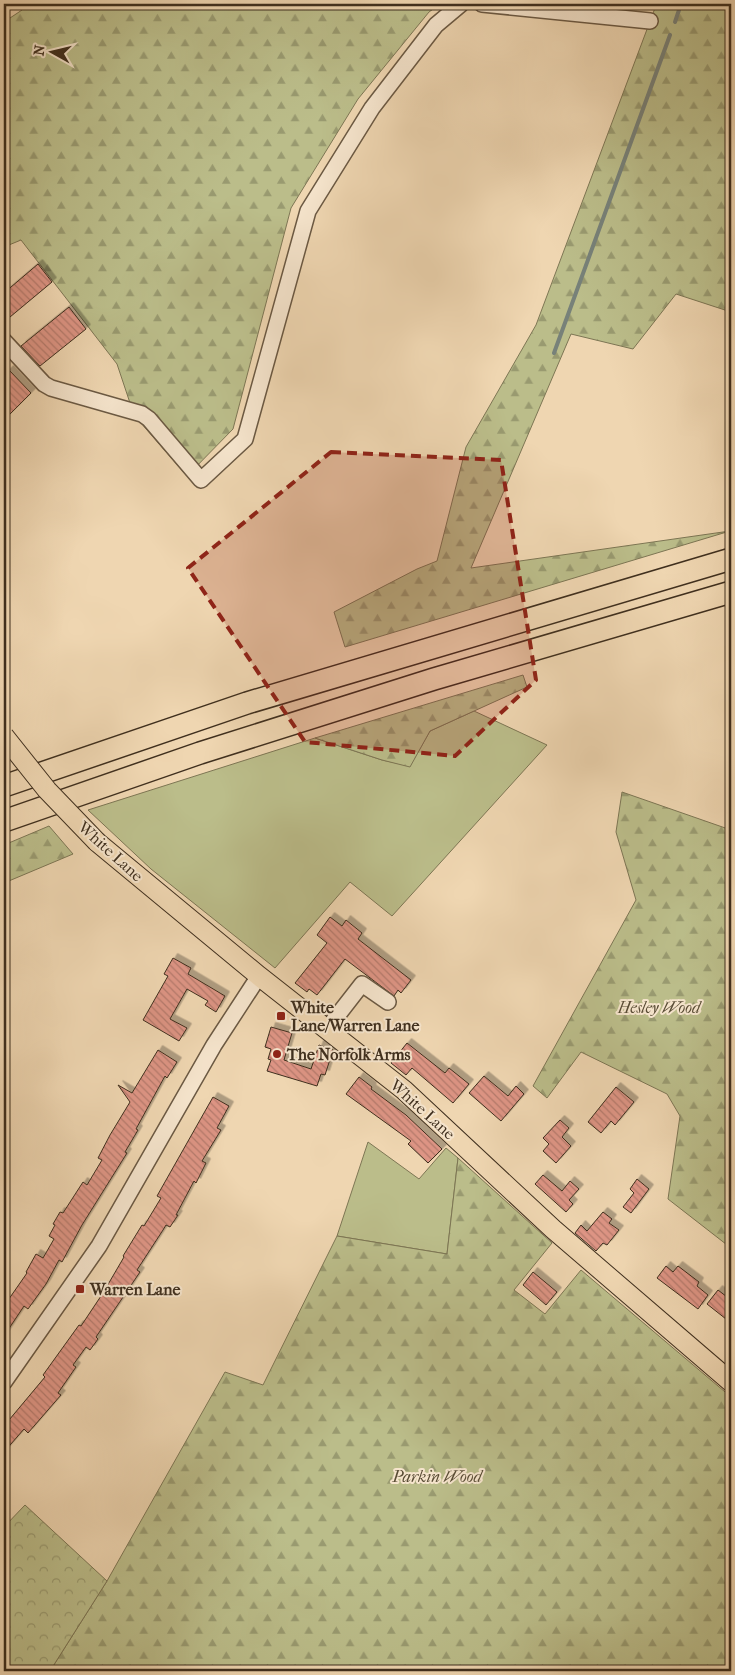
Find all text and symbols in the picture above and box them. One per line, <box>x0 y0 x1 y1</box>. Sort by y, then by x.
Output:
north arrow <box>28 28 78 78</box>
text: N <box>30 43 49 57</box>
street label: White Lane <box>74 817 147 885</box>
place label: White Lane/Warren Lane <box>290 998 420 1035</box>
park label: Hesley Wood <box>617 998 702 1017</box>
marker: White Lane/Warren Lane <box>275 1010 287 1022</box>
place label: The Norfolk Arms <box>286 1045 411 1064</box>
marker: The Norfolk Arms <box>271 1048 283 1060</box>
street label: White Lane <box>386 1075 459 1143</box>
place label: Warren Lane <box>89 1280 180 1299</box>
marker: Warren Lane <box>74 1283 86 1295</box>
park label: Parkin Wood <box>391 1467 483 1486</box>

